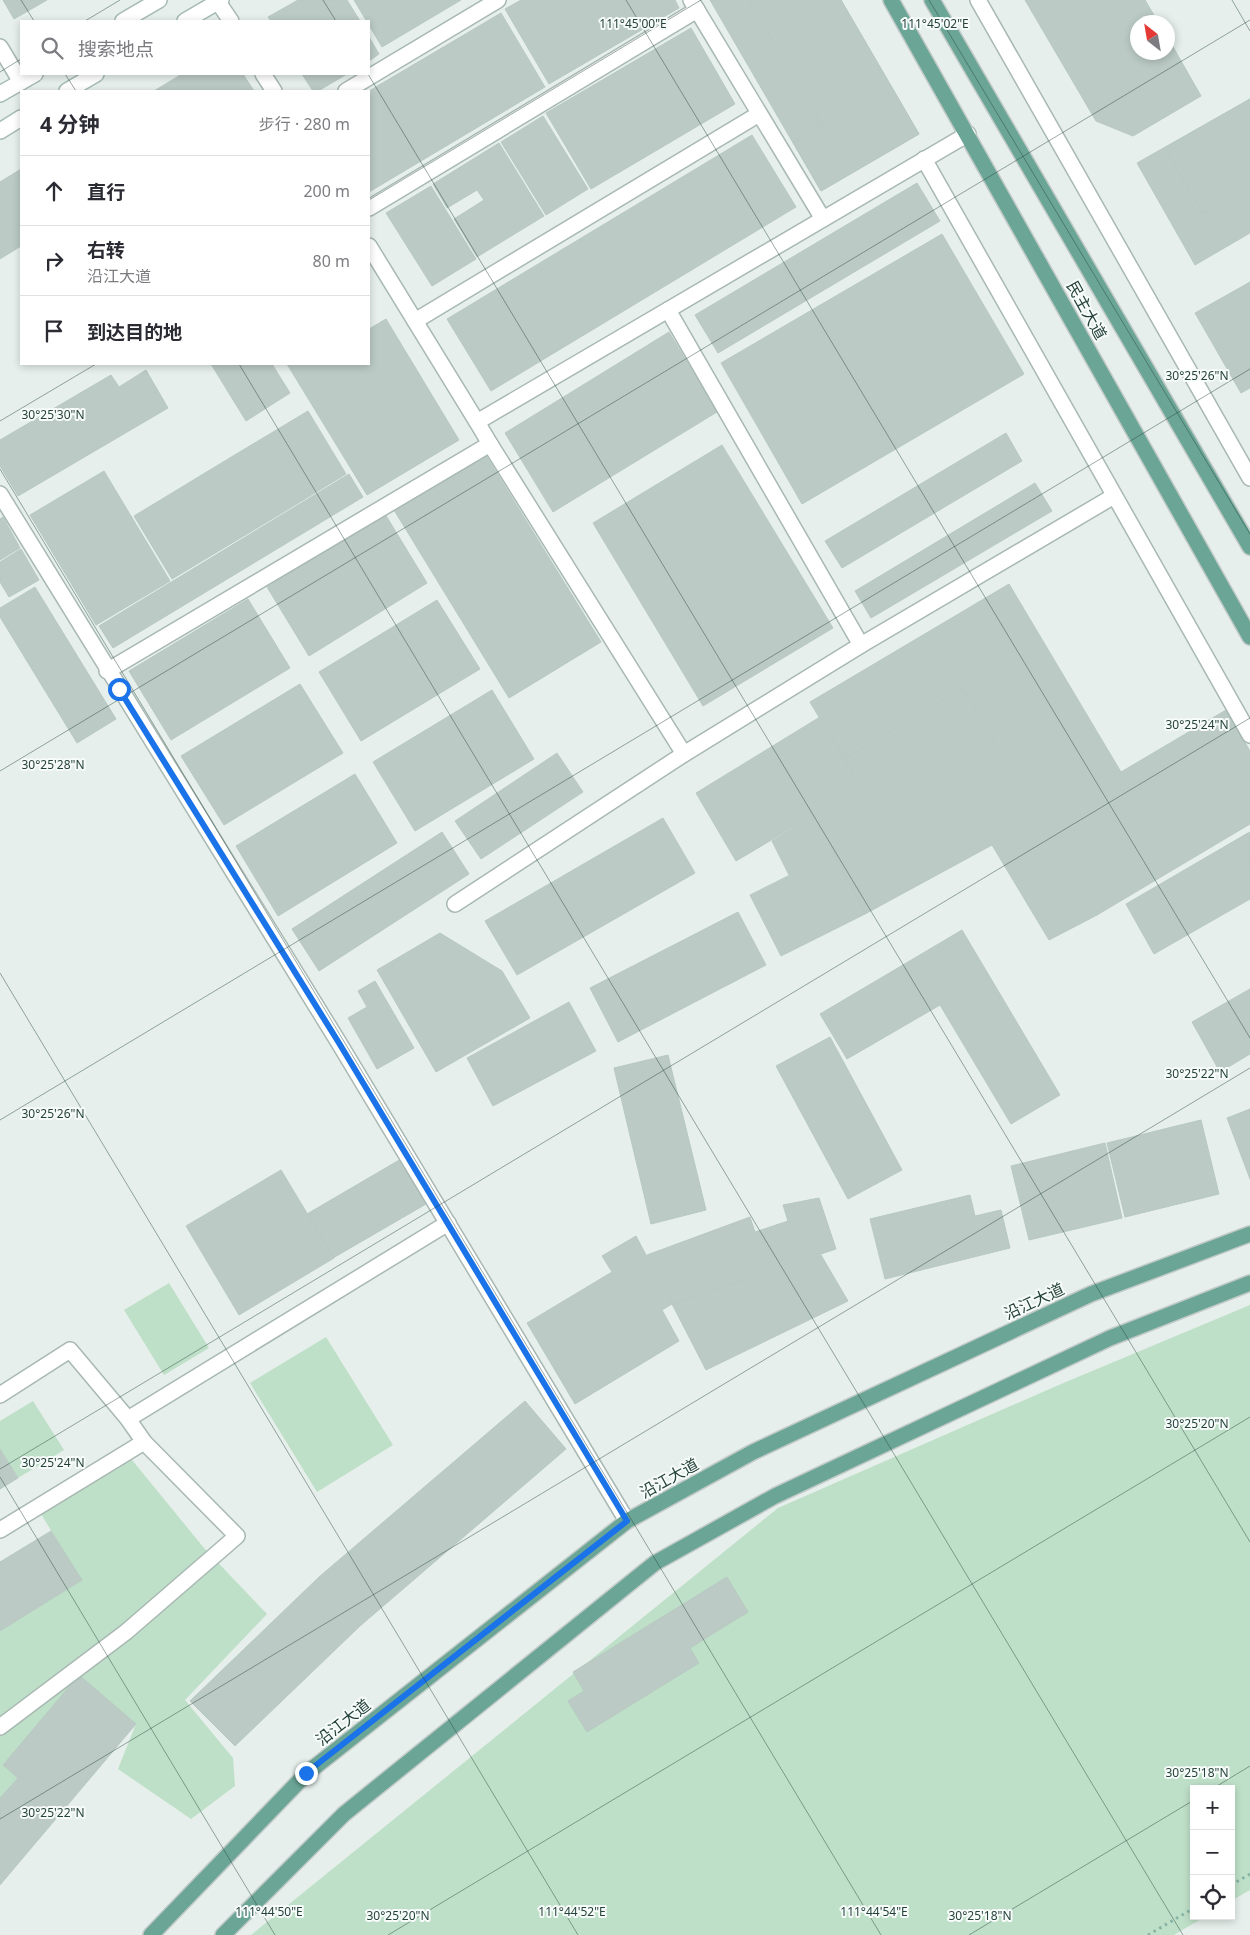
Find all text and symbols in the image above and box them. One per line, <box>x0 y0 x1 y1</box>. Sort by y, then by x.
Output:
text: 111°45'00"E <box>599 15 667 32</box>
text: 111°45'02"E <box>901 15 969 32</box>
north arrow <box>1130 15 1175 60</box>
search box <box>20 20 370 75</box>
icon: search <box>38 34 66 62</box>
text: 搜索地点 <box>78 36 154 62</box>
text: 4 分钟 <box>40 110 99 138</box>
text: 步行 · 280 m <box>259 113 350 135</box>
icon: ahead <box>40 177 68 205</box>
text: 直行 <box>87 179 125 205</box>
text: 200 m <box>303 180 350 202</box>
text: 右转 <box>87 237 125 263</box>
icon: right <box>40 247 68 275</box>
text: 80 m <box>313 250 350 272</box>
text: 沿江大道 <box>87 265 151 287</box>
street label: 民主大道 <box>1062 277 1112 343</box>
icon: arrive <box>40 317 68 345</box>
text: 到达目的地 <box>87 319 182 345</box>
text: 30°25'26"N <box>1165 367 1229 384</box>
text: 30°25'30"N <box>21 406 85 423</box>
route start <box>108 678 131 701</box>
text: 30°25'24"N <box>1165 716 1229 733</box>
text: 30°25'28"N <box>21 756 85 773</box>
text: 30°25'22"N <box>1165 1065 1229 1082</box>
text: 30°25'26"N <box>21 1105 85 1122</box>
street label: 沿江大道 <box>1000 1278 1068 1324</box>
text: 30°25'20"N <box>1165 1415 1229 1432</box>
street label: 沿江大道 <box>636 1453 702 1503</box>
text: 30°25'24"N <box>21 1454 85 1471</box>
street label: 沿江大道 <box>311 1694 375 1750</box>
route end <box>295 1762 318 1785</box>
text: 30°25'18"N <box>1165 1764 1229 1781</box>
map controls <box>1190 1785 1235 1920</box>
button: + <box>1190 1785 1235 1830</box>
text: 30°25'22"N <box>21 1804 85 1821</box>
button: − <box>1190 1830 1235 1875</box>
button: locate <box>1190 1875 1235 1920</box>
text: 111°44'50"E <box>235 1903 303 1920</box>
text: 111°44'52"E <box>538 1903 606 1920</box>
text: 111°44'54"E <box>840 1903 908 1920</box>
text: 30°25'20"N <box>366 1907 430 1924</box>
text: 30°25'18"N <box>948 1907 1012 1924</box>

